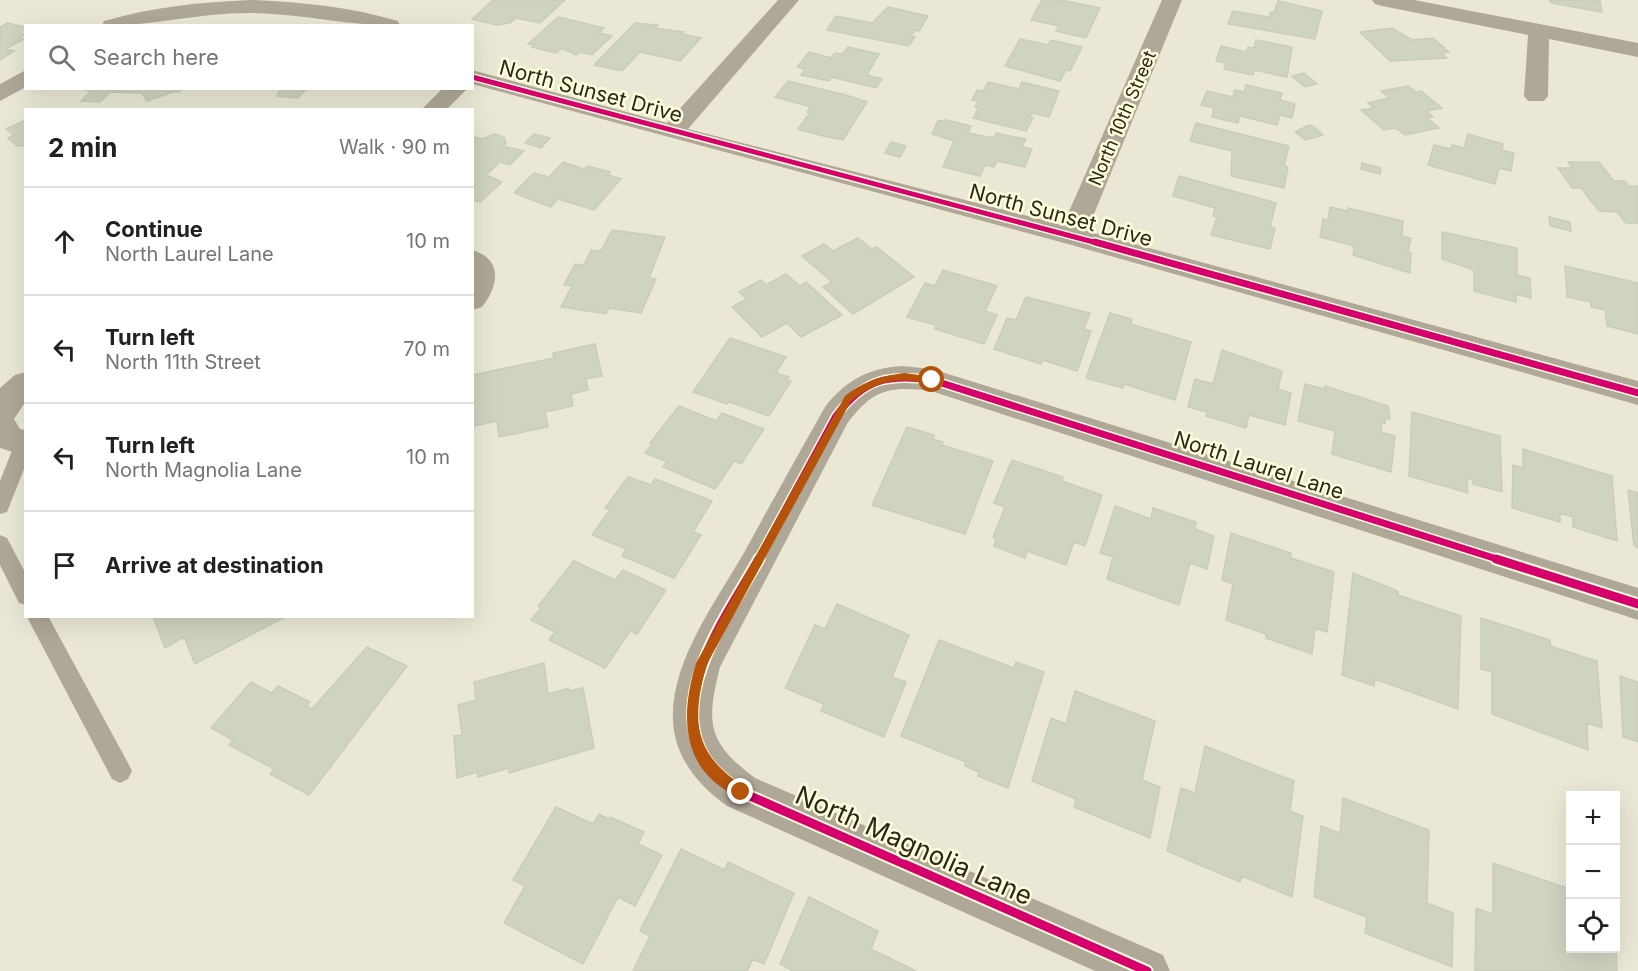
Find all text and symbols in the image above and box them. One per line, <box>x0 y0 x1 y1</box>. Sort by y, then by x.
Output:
search box <box>24 24 474 90</box>
icon: search <box>45 41 78 74</box>
text: Search here <box>93 44 219 70</box>
street label: North 10th Street <box>1084 47 1160 189</box>
street label: North Sunset Drive <box>497 55 685 127</box>
text: 2 min <box>48 132 118 163</box>
text: Walk · 90 m <box>339 135 450 159</box>
street label: North Sunset Drive <box>967 179 1155 251</box>
text: Continue <box>105 216 203 242</box>
icon: ahead <box>48 225 81 258</box>
text: 10 m <box>406 229 450 253</box>
text: North Laurel Lane <box>105 242 274 266</box>
text: Turn left <box>105 324 195 350</box>
icon: left <box>48 333 81 366</box>
text: 70 m <box>403 337 450 361</box>
text: North 11th Street <box>105 350 261 374</box>
route start <box>918 366 944 392</box>
street label: North Laurel Lane <box>1171 426 1347 504</box>
text: Turn left <box>105 432 195 458</box>
icon: left <box>48 441 81 474</box>
text: 10 m <box>406 445 450 469</box>
text: North Magnolia Lane <box>105 458 302 482</box>
icon: arrive <box>48 549 81 582</box>
text: Arrive at destination <box>105 552 324 578</box>
route end <box>727 778 753 804</box>
street label: North Magnolia Lane <box>791 779 1037 911</box>
map controls <box>1566 791 1620 953</box>
button: + <box>1566 791 1620 845</box>
button: − <box>1566 845 1620 899</box>
button: locate <box>1566 899 1620 953</box>

